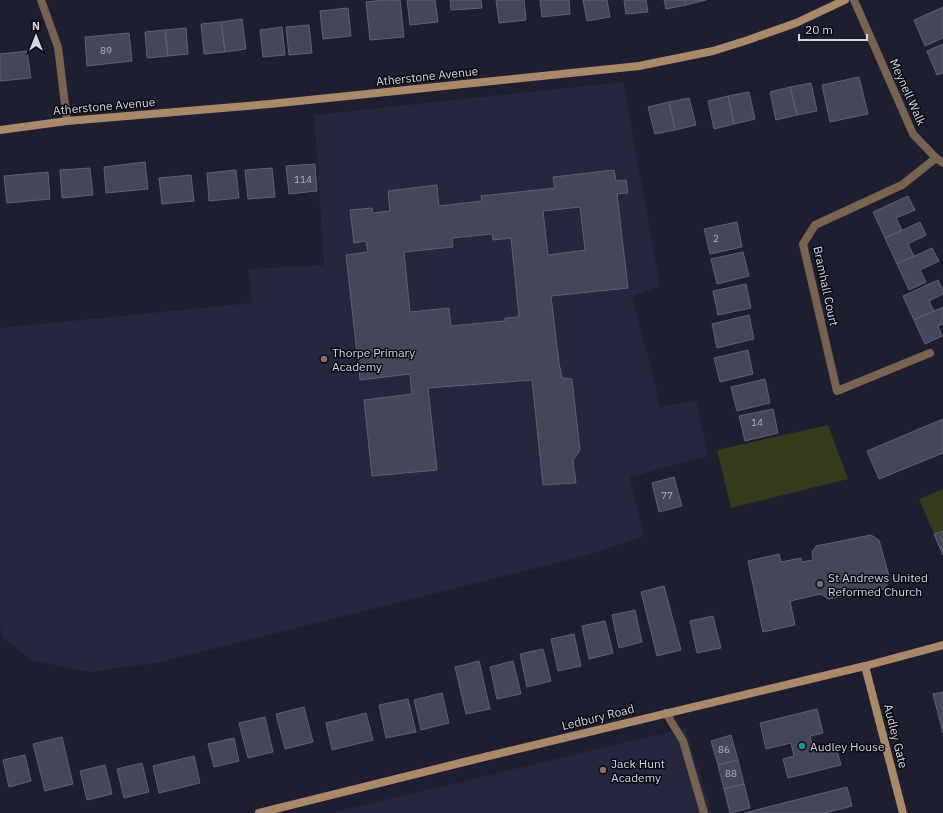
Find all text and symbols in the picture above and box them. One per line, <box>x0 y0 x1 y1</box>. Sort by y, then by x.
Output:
north arrow <box>16 16 56 56</box>
scale bar <box>799 16 867 42</box>
text: N <box>32 19 40 33</box>
text: 20 m <box>805 22 833 37</box>
house number: 89 <box>100 44 112 57</box>
street label: Meynell Walk <box>887 56 930 128</box>
street label: Atherstone Avenue <box>375 63 479 89</box>
street label: Atherstone Avenue <box>52 94 156 118</box>
house number: 114 <box>294 173 312 186</box>
house number: 2 <box>713 232 719 245</box>
street label: Bramhall Court <box>810 245 842 327</box>
place label: Thorpe Primary Academy <box>332 345 415 374</box>
marker: Thorpe Primary Academy <box>319 354 329 364</box>
house number: 14 <box>751 416 763 429</box>
house number: 77 <box>661 489 673 502</box>
place label: St Andrews United Reformed Church <box>828 570 928 599</box>
marker: St Andrews United Reformed Church <box>815 579 825 589</box>
street label: Ledbury Road <box>560 701 636 733</box>
street label: Audley Gate <box>881 702 911 770</box>
place label: Audley House <box>810 739 885 754</box>
marker: Audley House <box>797 741 807 751</box>
house number: 86 <box>718 743 730 756</box>
place label: Jack Hunt Academy <box>611 756 665 785</box>
marker: Jack Hunt Academy <box>598 765 608 775</box>
house number: 88 <box>725 767 737 780</box>

